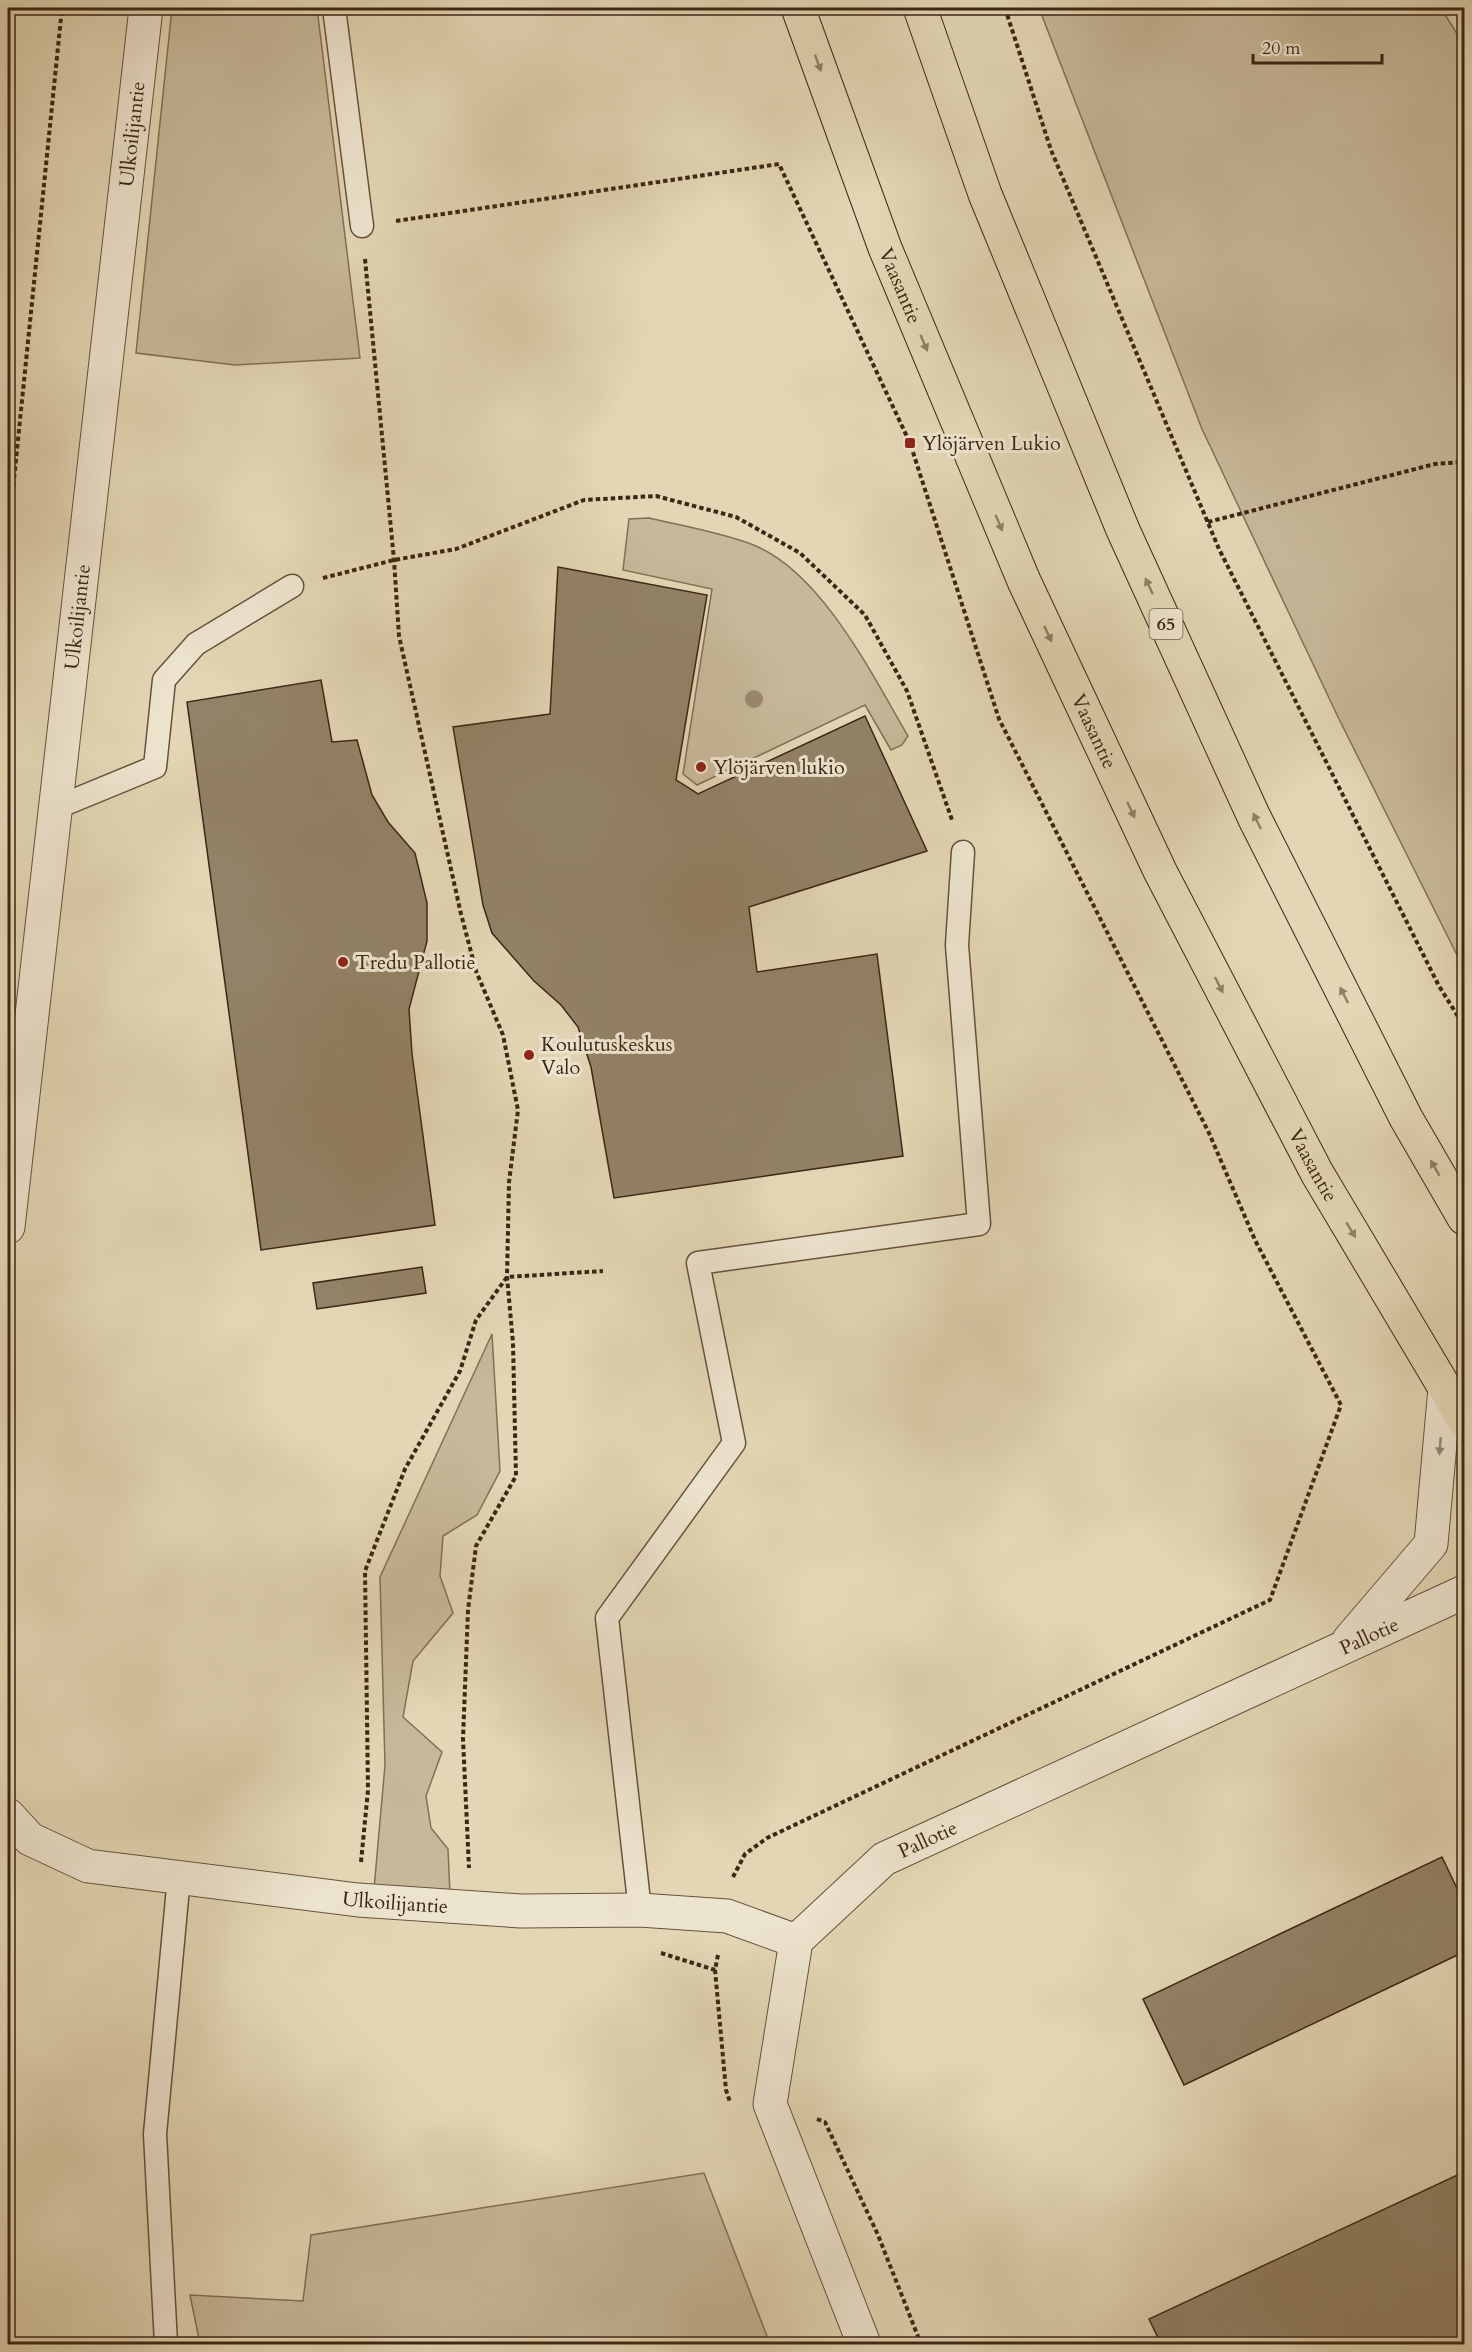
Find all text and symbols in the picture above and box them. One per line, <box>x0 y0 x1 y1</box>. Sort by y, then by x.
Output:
scale bar <box>1253 27 1382 65</box>
text: 20 m <box>1262 36 1301 61</box>
one-way arrow <box>813 54 823 72</box>
street label: Ulkoilijantie <box>113 80 152 188</box>
street label: Vaasantie <box>872 244 928 328</box>
one-way arrow <box>920 334 929 352</box>
place label: Ylöjärven Lukio <box>922 430 1061 457</box>
marker: Ylöjärven Lukio <box>903 436 917 450</box>
one-way arrow <box>995 514 1004 532</box>
street label: Ulkoilijantie <box>58 563 97 671</box>
one-way arrow <box>1144 577 1154 595</box>
road number: 65 <box>1150 609 1182 639</box>
one-way arrow <box>1044 625 1053 642</box>
street label: Vaasantie <box>1065 690 1123 773</box>
place label: Ylöjärven lukio <box>713 754 845 781</box>
marker: Ylöjärven lukio <box>694 760 708 774</box>
one-way arrow <box>1127 802 1136 819</box>
one-way arrow <box>1252 812 1261 829</box>
place label: Tredu Pallotie <box>355 949 476 976</box>
marker: Tredu Pallotie <box>336 955 350 969</box>
one-way arrow <box>1214 976 1224 993</box>
one-way arrow <box>1339 987 1349 1004</box>
place label: Koulutuskeskus Valo <box>541 1031 673 1081</box>
marker: Koulutuskeskus Valo <box>522 1048 536 1062</box>
street label: Vaasantie <box>1282 1124 1344 1207</box>
one-way arrow <box>1430 1159 1440 1176</box>
one-way arrow <box>1345 1222 1356 1238</box>
one-way arrow <box>1435 1436 1445 1455</box>
street label: Pallotie <box>1335 1611 1403 1662</box>
street label: Pallotie <box>894 1814 962 1865</box>
street label: Ulkoilijantie <box>341 1885 449 1920</box>

